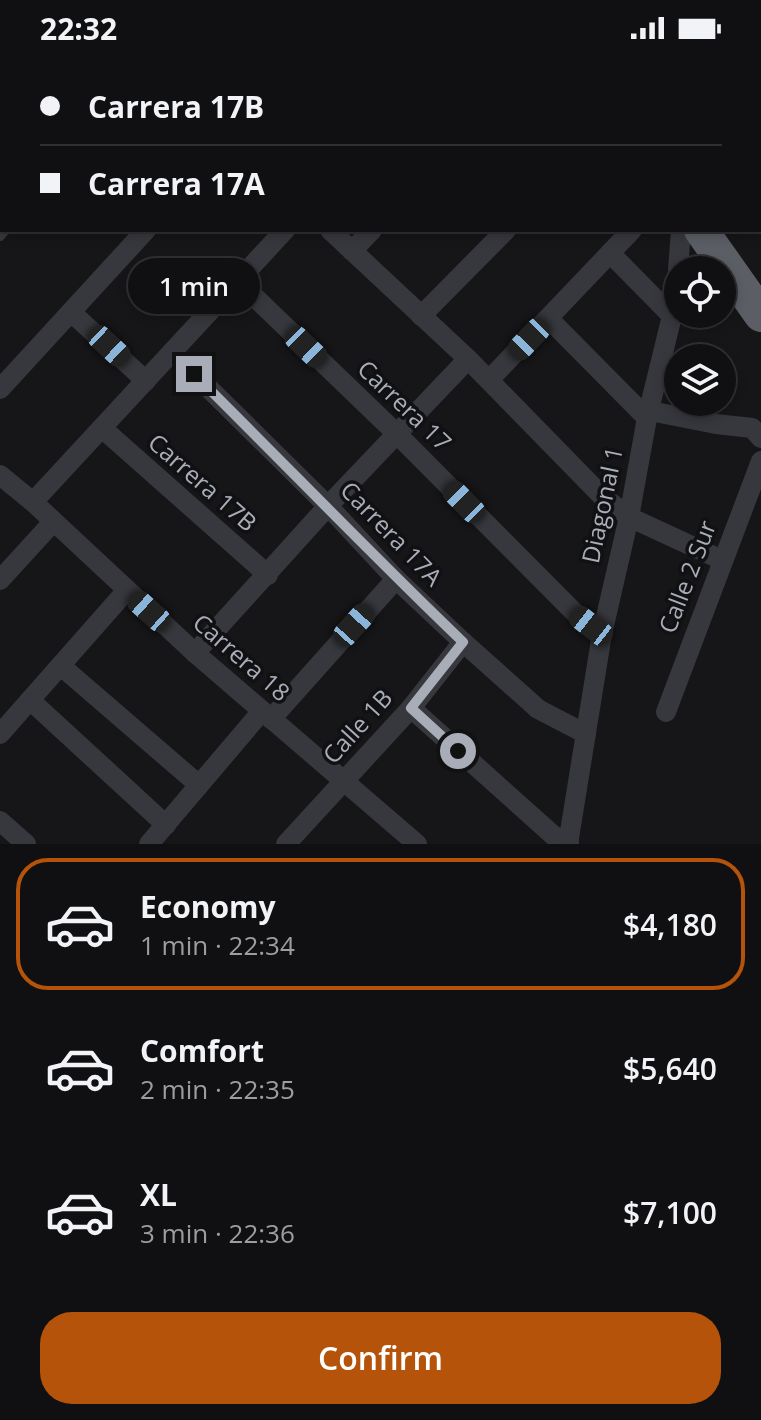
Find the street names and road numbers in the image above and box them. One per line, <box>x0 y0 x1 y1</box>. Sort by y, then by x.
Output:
street label: Carrera 17 <box>351 352 459 458</box>
street label: Carrera 17B <box>142 426 264 538</box>
street label: Diagonal 1 <box>573 443 630 566</box>
street label: Carrera 17A <box>334 473 451 593</box>
street label: Calle 2 Sur <box>650 515 723 637</box>
street label: Carrera 18 <box>186 606 297 708</box>
street label: Calle 1B <box>315 682 399 770</box>

